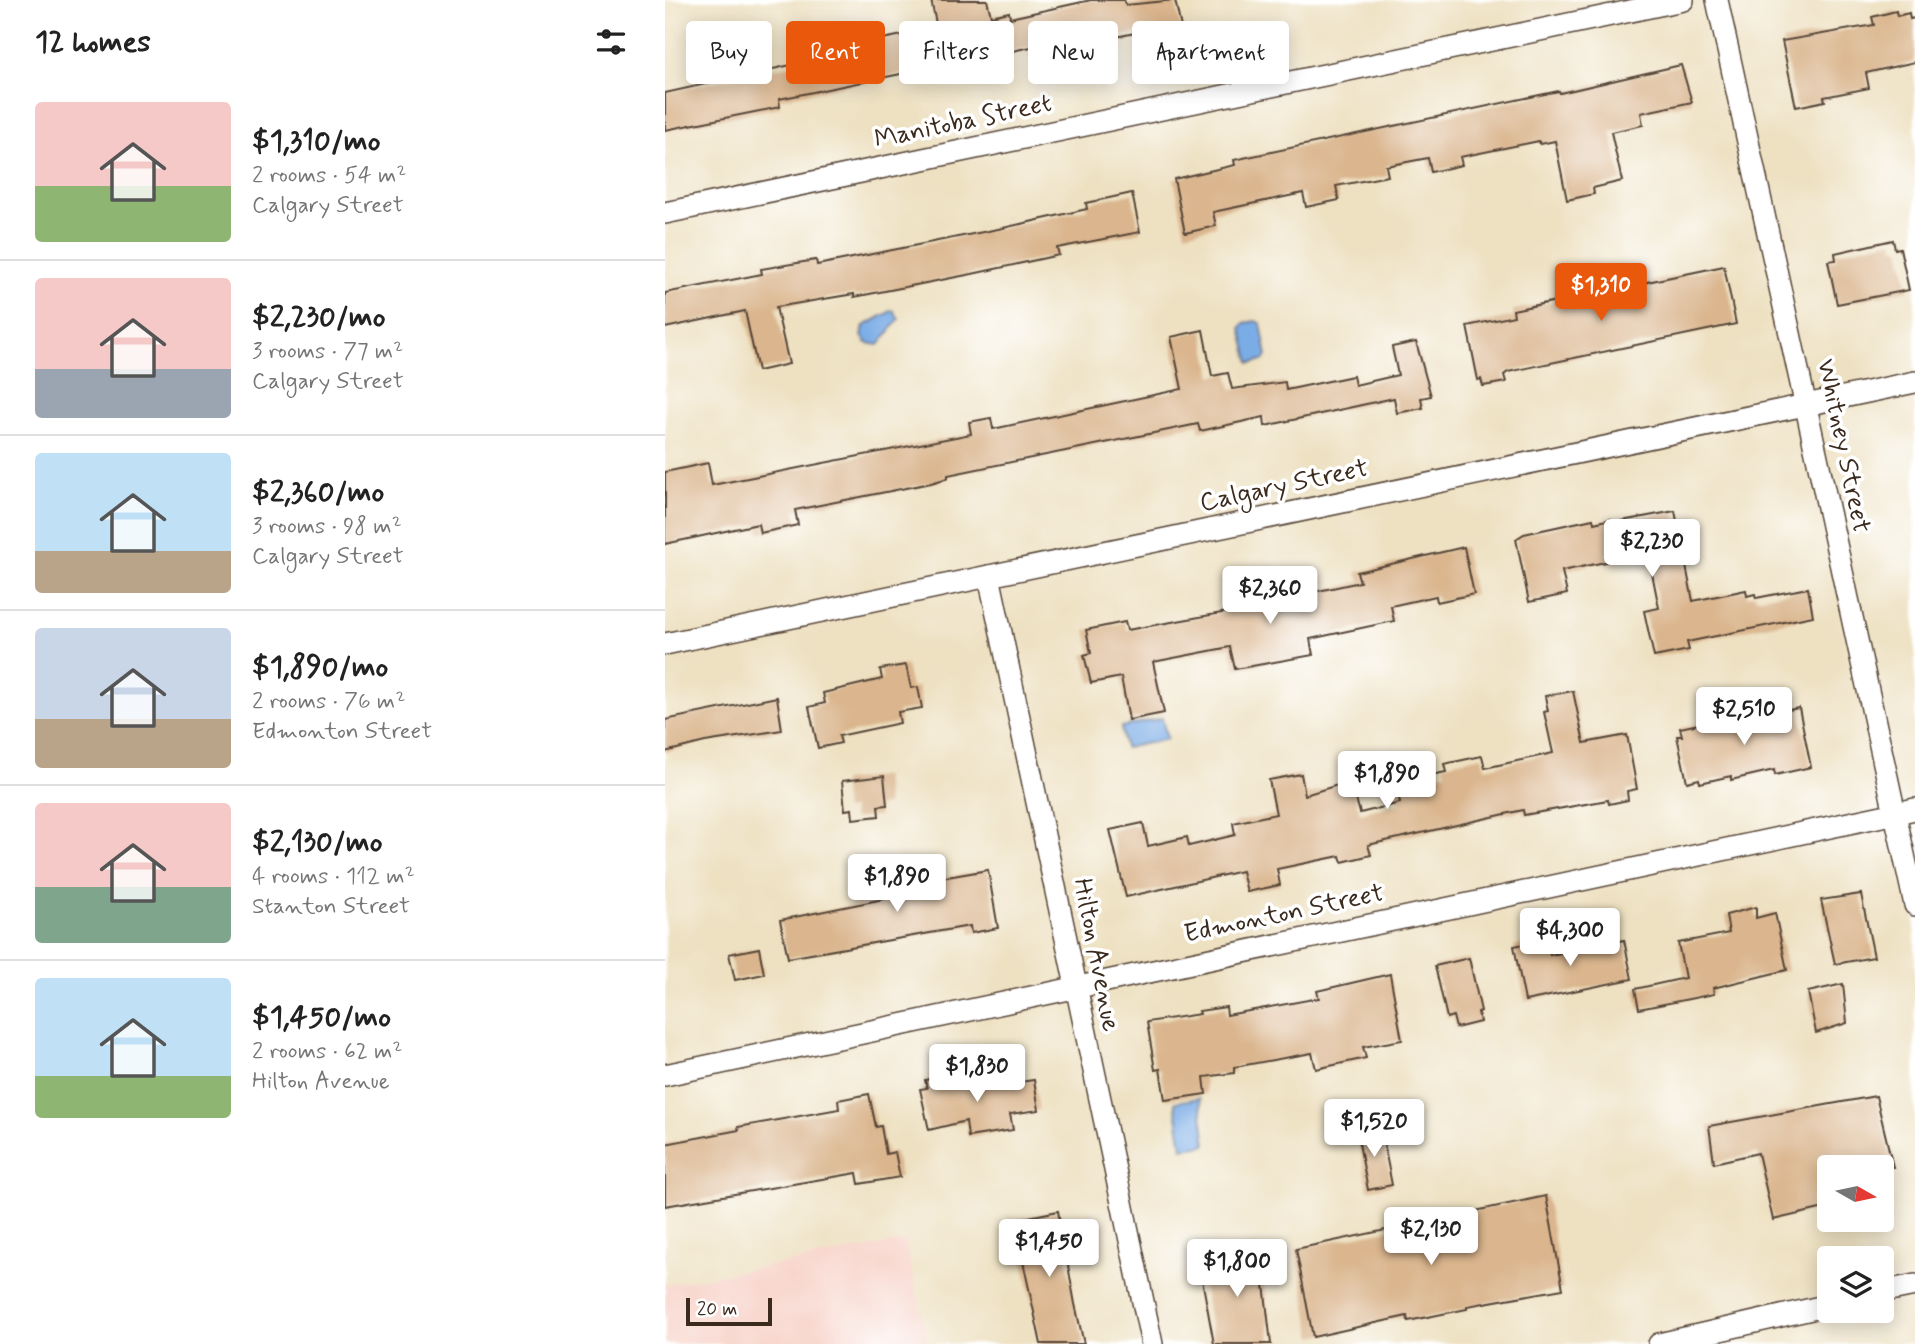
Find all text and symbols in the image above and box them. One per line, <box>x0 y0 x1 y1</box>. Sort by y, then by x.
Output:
chip: Buy <box>686 21 772 84</box>
chip: Rent <box>786 21 885 84</box>
chip: Filters <box>899 21 1014 84</box>
chip: New <box>1028 21 1118 84</box>
chip: Apartment <box>1132 21 1289 84</box>
text: 12 homes <box>35 23 151 62</box>
icon: filters <box>592 23 630 61</box>
street label: Manitoba Street <box>871 87 1055 157</box>
text: $1,310/mo <box>252 122 380 161</box>
icon: home <box>91 130 175 214</box>
text: 2 rooms · 54 m² <box>252 161 406 191</box>
text: Calgary Street <box>252 191 404 221</box>
pin: $1,310 <box>1544 264 1658 323</box>
text: $1,310 <box>1571 271 1631 301</box>
text: $2,230/mo <box>252 298 385 337</box>
icon: home <box>91 306 175 390</box>
text: 3 rooms · 77 m² <box>252 337 403 367</box>
street label: Whitney Street <box>1808 356 1878 536</box>
text: Calgary Street <box>252 367 404 397</box>
street label: Calgary Street <box>1197 452 1372 522</box>
text: $2,360/mo <box>252 473 384 512</box>
icon: home <box>91 481 175 565</box>
text: 3 rooms · 98 m² <box>252 512 402 542</box>
pin: $2,230 <box>1595 520 1709 579</box>
text: $2,230 <box>1620 527 1684 557</box>
text: Calgary Street <box>252 542 404 572</box>
pin: $2,360 <box>1213 566 1327 626</box>
text: $2,360 <box>1238 574 1302 604</box>
text: $1,890/mo <box>252 648 388 687</box>
icon: home <box>91 656 175 740</box>
text: 2 rooms · 76 m² <box>252 687 405 717</box>
pin: $2,510 <box>1687 688 1801 747</box>
text: $2,510 <box>1712 695 1776 725</box>
text: Edmonton Street <box>252 717 432 747</box>
pin: $1,890 <box>1330 752 1444 811</box>
text: $1,890 <box>1354 759 1420 789</box>
text: $2,130/mo <box>252 823 383 862</box>
icon: home <box>91 831 175 915</box>
pin: $1,890 <box>840 855 954 914</box>
text: 4 rooms · 112 m² <box>252 862 415 892</box>
text: $1,890 <box>864 862 930 892</box>
street label: Hilton Avenue <box>1064 875 1128 1035</box>
street label: Edmonton Street <box>1181 876 1387 952</box>
text: Stanton Street <box>252 892 410 922</box>
pin: $4,300 <box>1513 908 1627 968</box>
text: $4,300 <box>1536 916 1604 946</box>
text: $1,450/mo <box>252 998 391 1037</box>
icon: home <box>91 1006 175 1090</box>
text: 2 rooms · 62 m² <box>252 1037 403 1067</box>
pin: $1,830 <box>920 1044 1034 1104</box>
text: $1,830 <box>945 1052 1009 1082</box>
text: Hilton Avenue <box>252 1067 389 1097</box>
pin: $1,520 <box>1317 1100 1431 1159</box>
text: $1,520 <box>1340 1107 1408 1137</box>
north arrow <box>1817 1155 1893 1232</box>
map controls <box>1817 1155 1894 1323</box>
pin: $2,130 <box>1374 1208 1488 1267</box>
text: $2,130 <box>1400 1215 1462 1245</box>
pin: $1,450 <box>992 1220 1106 1279</box>
text: $1,450 <box>1015 1227 1083 1257</box>
pin: $1,800 <box>1180 1240 1294 1299</box>
button: layers <box>1817 1246 1894 1323</box>
text: $1,800 <box>1203 1247 1271 1277</box>
scale bar <box>686 1295 772 1327</box>
text: 20 m <box>697 1297 737 1322</box>

